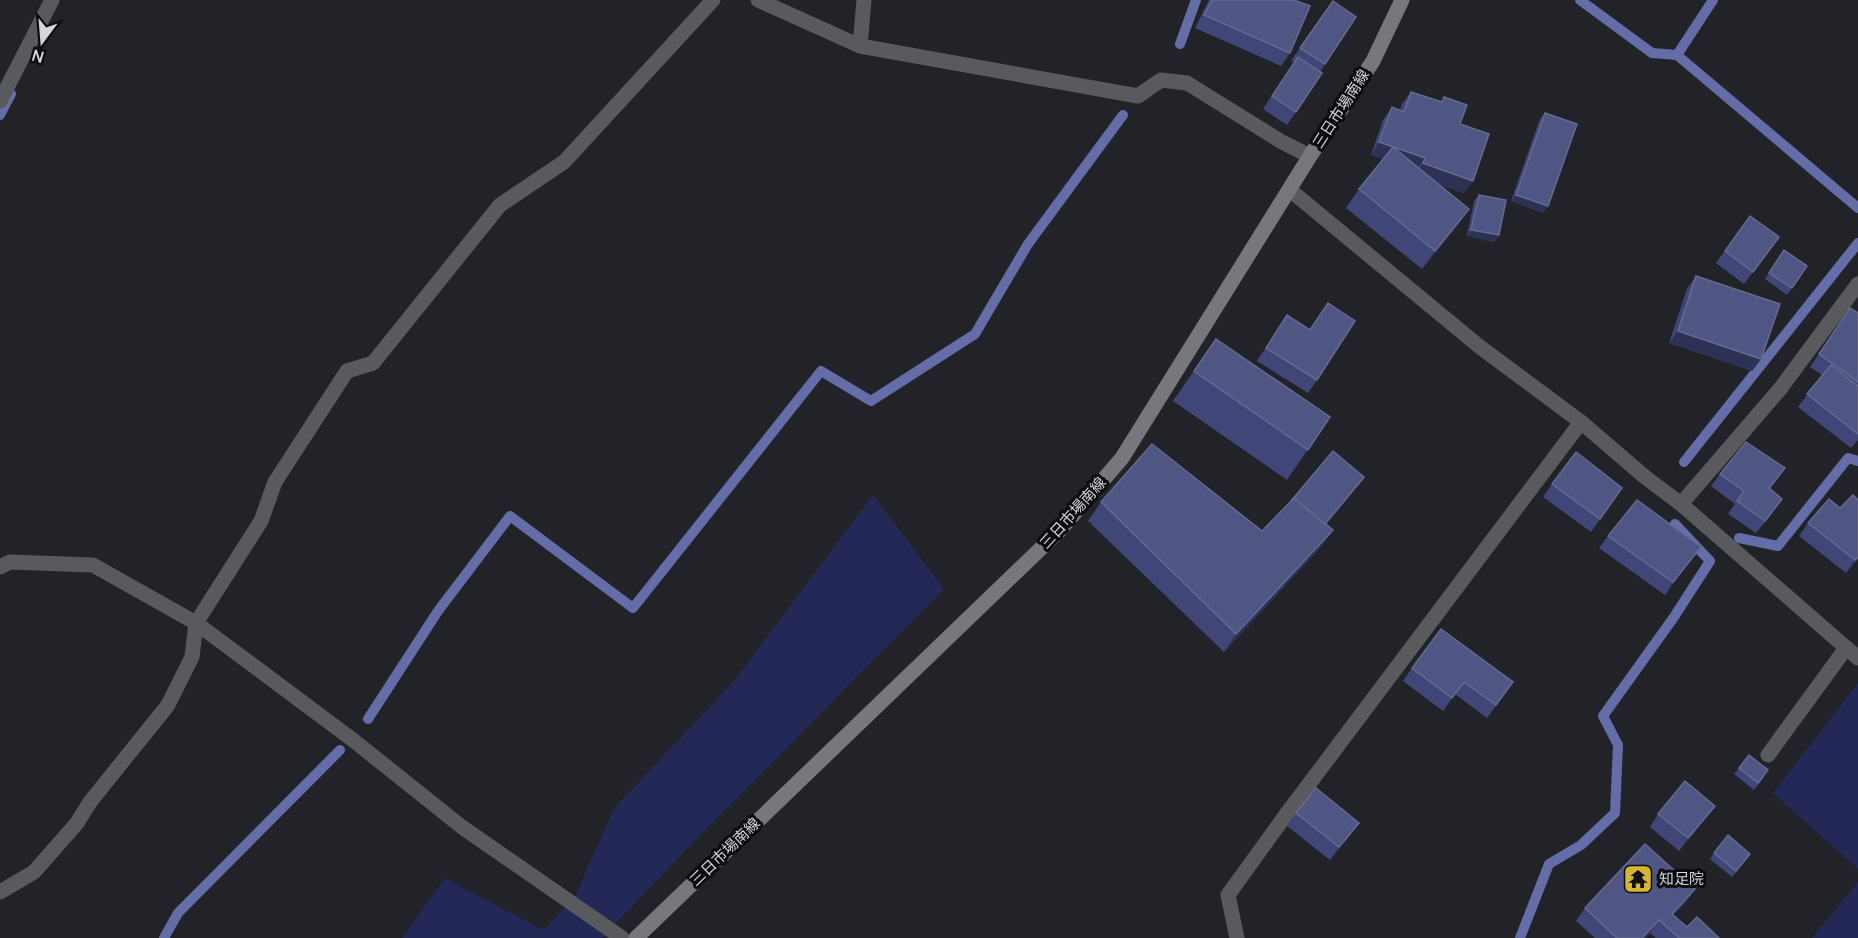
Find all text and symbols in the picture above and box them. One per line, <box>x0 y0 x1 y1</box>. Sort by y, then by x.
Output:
north arrow <box>12 12 72 72</box>
text: N <box>29 44 46 69</box>
street label: 三日市場南線 <box>1307 65 1374 152</box>
street label: 三日市場南線 <box>1035 472 1111 553</box>
street label: 三日市場南線 <box>685 813 764 890</box>
temple icon: 知足院 <box>1622 863 1654 895</box>
place label: 知足院 <box>1659 868 1704 889</box>

